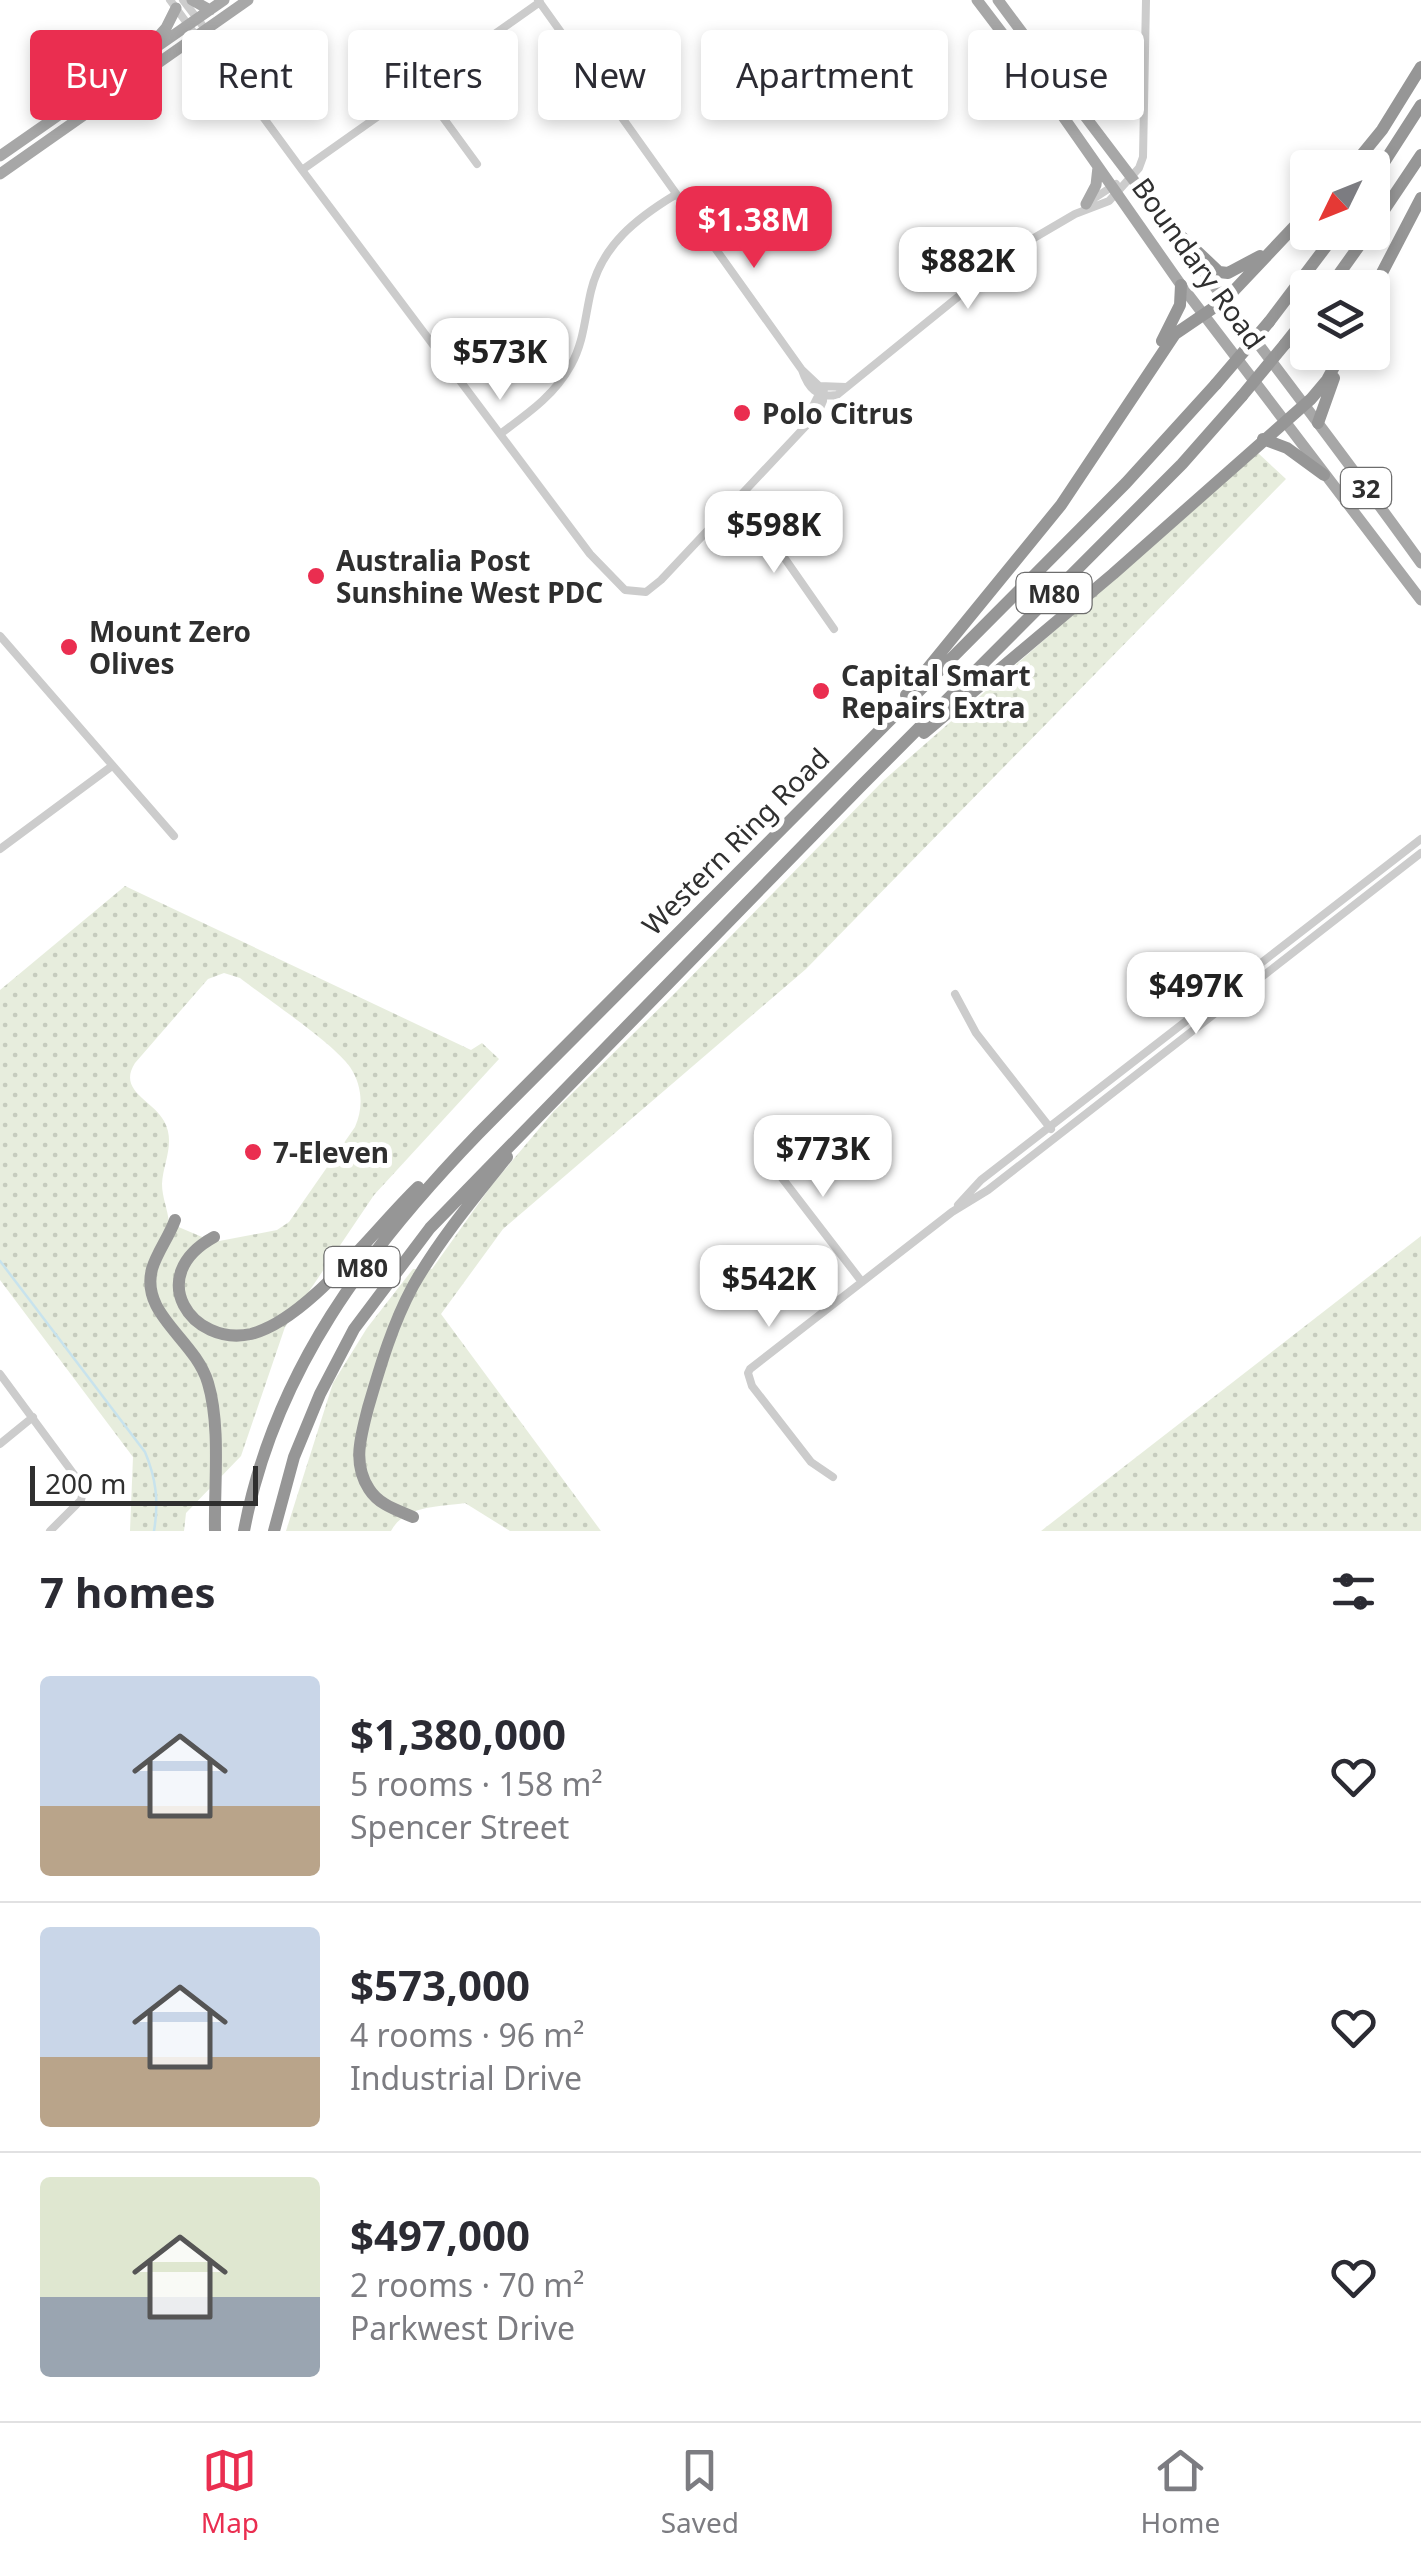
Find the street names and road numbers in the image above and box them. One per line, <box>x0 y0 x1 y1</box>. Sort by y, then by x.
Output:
street label: Boundary Road <box>1124 170 1274 356</box>
road number: 32 <box>1341 468 1391 508</box>
road number: M80 <box>1016 573 1092 613</box>
street label: Western Ring Road <box>633 739 837 943</box>
road number: M80 <box>324 1247 400 1287</box>

